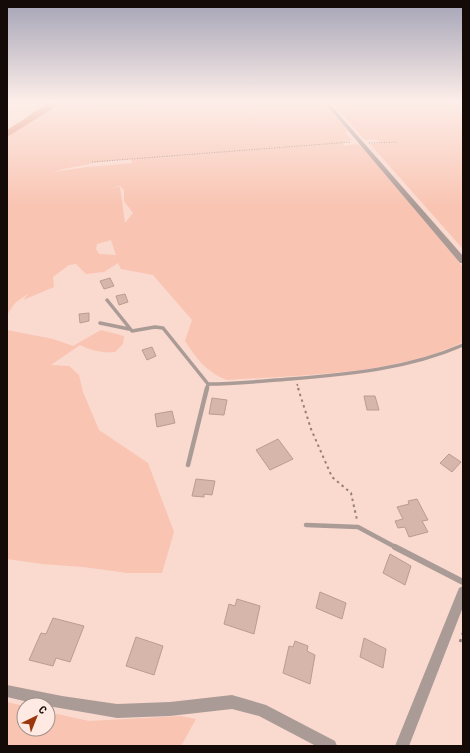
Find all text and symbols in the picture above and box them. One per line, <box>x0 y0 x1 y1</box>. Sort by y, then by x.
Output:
north arrow <box>16 697 56 737</box>
text: С <box>36 703 49 717</box>

